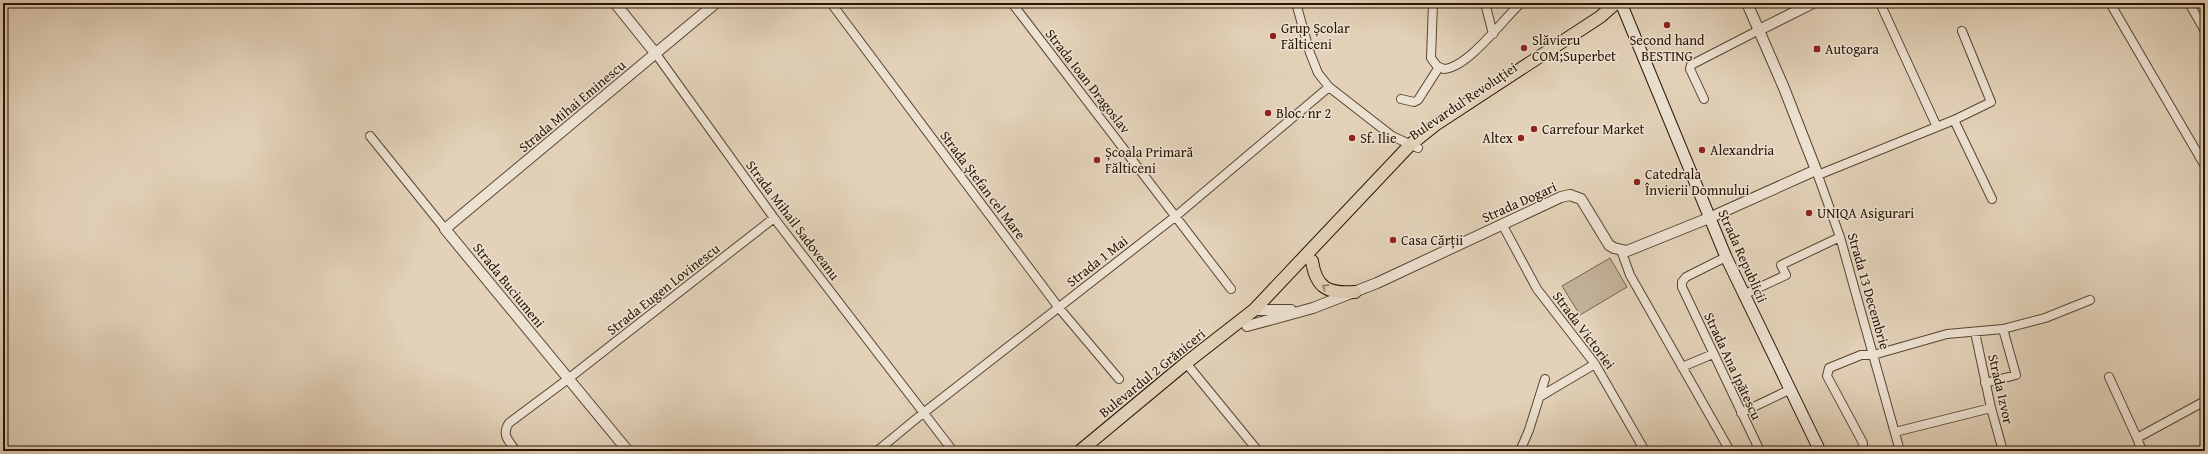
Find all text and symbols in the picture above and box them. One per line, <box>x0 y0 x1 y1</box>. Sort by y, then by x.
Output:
place label: Grup Școlar Fălticeni <box>1281 18 1350 54</box>
marker: Second hand BESTING <box>1662 20 1672 30</box>
street label: Strada Ioan Dragoslav <box>1041 24 1135 138</box>
place label: Slăvieru COM;Superbet <box>1532 30 1616 66</box>
place label: Second hand BESTING <box>1630 30 1705 66</box>
marker: Grup Școlar Fălticeni <box>1268 31 1278 41</box>
place label: Autogara <box>1825 39 1879 59</box>
marker: Slăvieru COM;Superbet <box>1519 43 1529 53</box>
marker: Autogara <box>1812 44 1822 54</box>
street label: Strada Mihai Eminescu <box>514 55 630 157</box>
street label: Bulevardul Revoluției <box>1405 57 1521 145</box>
place label: Bloc. nr 2 <box>1276 103 1331 123</box>
marker: Bloc. nr 2 <box>1263 108 1273 118</box>
place label: Carrefour Market <box>1542 119 1644 139</box>
marker: Carrefour Market <box>1529 124 1539 134</box>
street label: Strada Ștefan cel Mare <box>935 126 1031 244</box>
place label: Sf. Ilie <box>1360 128 1397 148</box>
place label: Altex <box>1482 128 1514 148</box>
marker: Sf. Ilie <box>1347 133 1357 143</box>
marker: Altex <box>1516 133 1526 143</box>
place label: Alexandria <box>1710 140 1775 160</box>
place label: Școala Primară Fălticeni <box>1105 142 1193 178</box>
marker: Alexandria <box>1697 145 1707 155</box>
marker: Școala Primară Fălticeni <box>1092 155 1102 165</box>
street label: Strada Mihail Sadoveanu <box>741 156 845 284</box>
place label: Catedrala Învierii Domnului <box>1644 164 1749 200</box>
street label: Strada Dogari <box>1478 177 1560 227</box>
marker: Catedrala Învierii Domnului <box>1632 177 1642 187</box>
place label: UNIQA Asigurari <box>1817 203 1914 223</box>
street label: Strada Republicii <box>1713 206 1773 306</box>
marker: UNIQA Asigurari <box>1804 208 1814 218</box>
place label: Casa Cărții <box>1401 230 1463 250</box>
street label: Strada 13 Decembrie <box>1843 230 1895 352</box>
street label: Strada 1 Mai <box>1062 231 1132 291</box>
marker: Casa Cărții <box>1388 235 1398 245</box>
street label: Strada Buciumeni <box>468 238 550 332</box>
street label: Strada Eugen Lovinescu <box>602 238 724 340</box>
one-way arrow <box>1323 285 1330 292</box>
street label: Strada Victoriei <box>1548 287 1620 373</box>
street label: Strada Ana Ipătescu <box>1699 309 1767 423</box>
street label: Bulevardul 2 Grăniceri <box>1095 324 1210 422</box>
street label: Strada Izvor <box>1983 352 2019 426</box>

